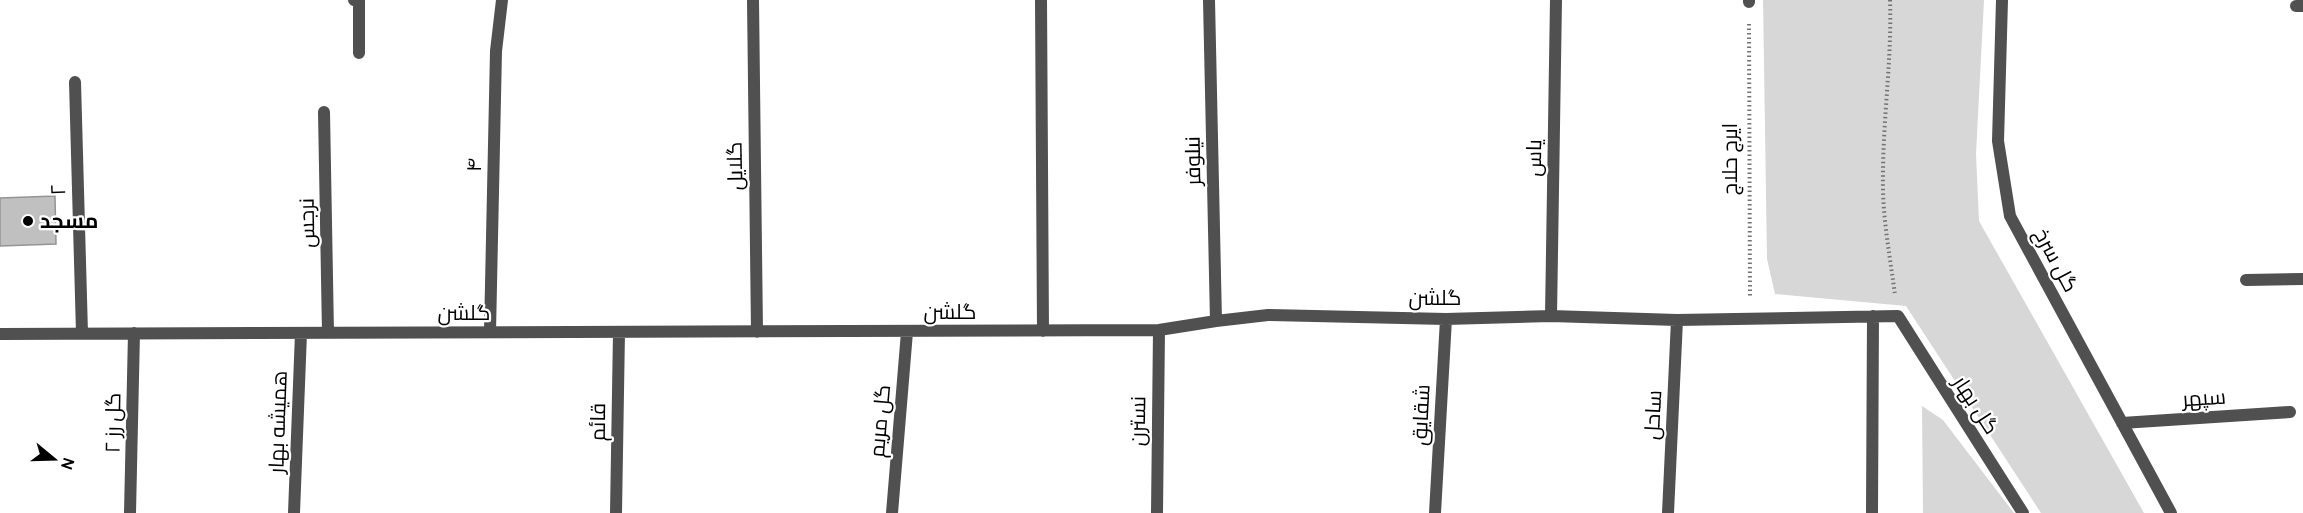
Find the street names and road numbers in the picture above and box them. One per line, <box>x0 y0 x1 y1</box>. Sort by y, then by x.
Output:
street label: ایرج حلاج <box>1717 123 1744 195</box>
street label: نیلوفر <box>1180 136 1205 187</box>
street label: یاس <box>1521 139 1547 177</box>
street label: گلایل <box>722 141 748 191</box>
street label: ۴ <box>461 158 486 172</box>
street label: ۲ <box>45 184 70 196</box>
street label: نرجس <box>294 198 320 248</box>
street label: گل سرخ <box>2027 223 2084 297</box>
street label: گلشن <box>1409 285 1461 311</box>
street label: گلشن <box>924 299 976 325</box>
street label: گلشن <box>438 300 490 326</box>
street label: همیشه بهار <box>263 370 293 475</box>
street label: گل بهار <box>1947 370 2005 439</box>
street label: گل مریم <box>864 384 897 458</box>
street label: شقایق <box>1406 384 1436 446</box>
street label: سپهر <box>2180 384 2227 413</box>
street label: ساحل <box>1639 389 1667 441</box>
street label: گل رز ۲ <box>99 393 127 453</box>
street label: نسترن <box>1125 396 1151 446</box>
street label: قائم <box>585 403 612 441</box>

